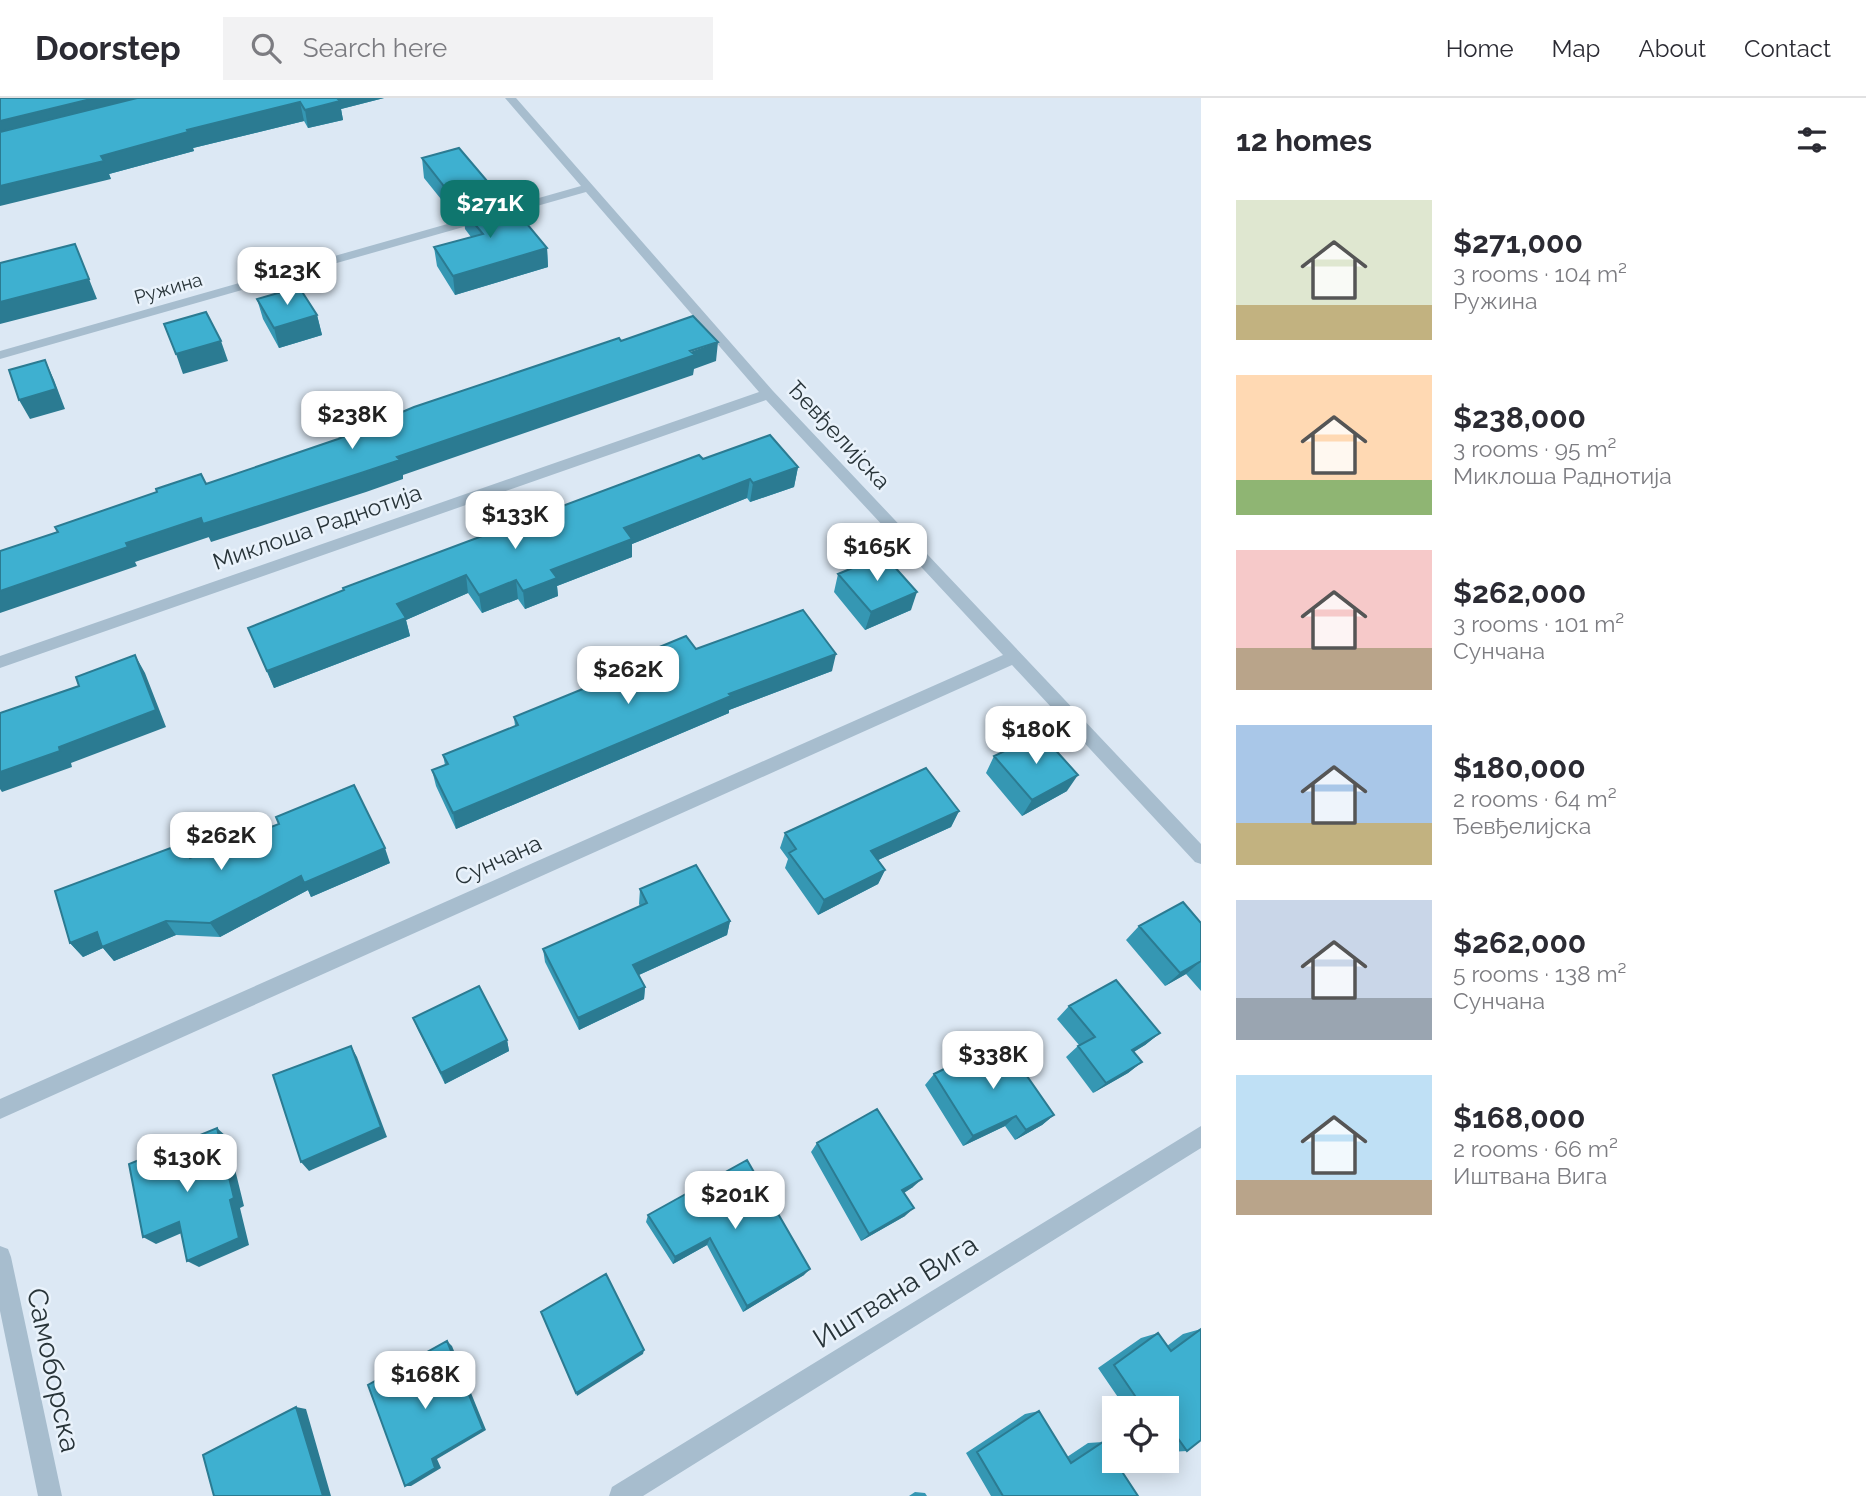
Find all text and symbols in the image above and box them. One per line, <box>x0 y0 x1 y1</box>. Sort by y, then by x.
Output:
search box <box>223 17 713 80</box>
text: Doorstep <box>35 29 181 68</box>
icon: search <box>247 29 285 67</box>
text: Search here <box>303 33 447 63</box>
text: Home <box>1446 34 1514 63</box>
text: Map <box>1552 34 1600 63</box>
text: About <box>1638 34 1706 63</box>
text: Contact <box>1744 34 1831 63</box>
icon: filters <box>1793 121 1831 159</box>
text: 12 homes <box>1236 123 1372 158</box>
pin: $271K <box>441 180 539 240</box>
text: $271K <box>456 189 524 216</box>
text: $271,000 <box>1453 225 1583 260</box>
icon: home <box>1292 228 1376 312</box>
pin: $123K <box>238 248 336 307</box>
text: $123K <box>253 256 321 283</box>
text: 3 rooms · 104 m² <box>1453 260 1627 287</box>
street label: Ружина <box>131 268 205 308</box>
text: Ружина <box>1453 287 1538 314</box>
street label: Ђевђелијска <box>782 375 896 494</box>
pin: $238K <box>303 392 401 451</box>
text: $238K <box>317 400 387 427</box>
text: $238,000 <box>1453 400 1586 435</box>
icon: home <box>1292 403 1376 487</box>
text: 3 rooms · 95 m² <box>1453 435 1616 462</box>
text: Миклоша Раднотија <box>1453 462 1672 489</box>
street label: Миклоша Раднотија <box>209 478 425 575</box>
pin: $133K <box>466 491 564 551</box>
text: $133K <box>482 500 549 527</box>
pin: $165K <box>828 524 926 583</box>
text: $165K <box>843 532 911 559</box>
text: $262,000 <box>1453 575 1586 610</box>
icon: home <box>1292 578 1376 662</box>
text: 3 rooms · 101 m² <box>1453 610 1624 637</box>
text: Сунчана <box>1453 637 1545 664</box>
pin: $262K <box>579 646 677 706</box>
text: $262K <box>593 655 663 682</box>
pin: $180K <box>987 706 1085 766</box>
text: $180K <box>1001 715 1071 742</box>
text: $180,000 <box>1453 750 1586 785</box>
icon: home <box>1292 753 1376 837</box>
text: 2 rooms · 64 m² <box>1453 785 1617 812</box>
pin: $262K <box>172 812 270 872</box>
text: Ђевђелијска <box>1453 812 1591 839</box>
text: $262K <box>186 821 256 848</box>
street label: Сунчана <box>450 829 545 891</box>
text: $262,000 <box>1453 925 1586 960</box>
icon: home <box>1292 928 1376 1012</box>
text: 5 rooms · 138 m² <box>1453 960 1627 987</box>
text: Сунчана <box>1453 987 1545 1014</box>
pin: $338K <box>944 1032 1042 1091</box>
text: $338K <box>958 1040 1028 1067</box>
text: $168,000 <box>1453 1100 1585 1135</box>
icon: home <box>1292 1103 1376 1187</box>
pin: $130K <box>138 1134 236 1194</box>
text: 2 rooms · 66 m² <box>1453 1135 1618 1162</box>
text: $130K <box>153 1143 221 1170</box>
text: Иштвана Вига <box>1453 1162 1607 1189</box>
pin: $201K <box>686 1172 784 1231</box>
text: $201K <box>701 1180 769 1207</box>
street label: Иштвана Вига <box>807 1228 984 1355</box>
street label: Самоборска <box>20 1285 87 1455</box>
pin: $168K <box>376 1352 474 1411</box>
text: $168K <box>390 1360 460 1387</box>
map controls <box>1102 1396 1179 1473</box>
button: locate <box>1102 1396 1179 1473</box>

